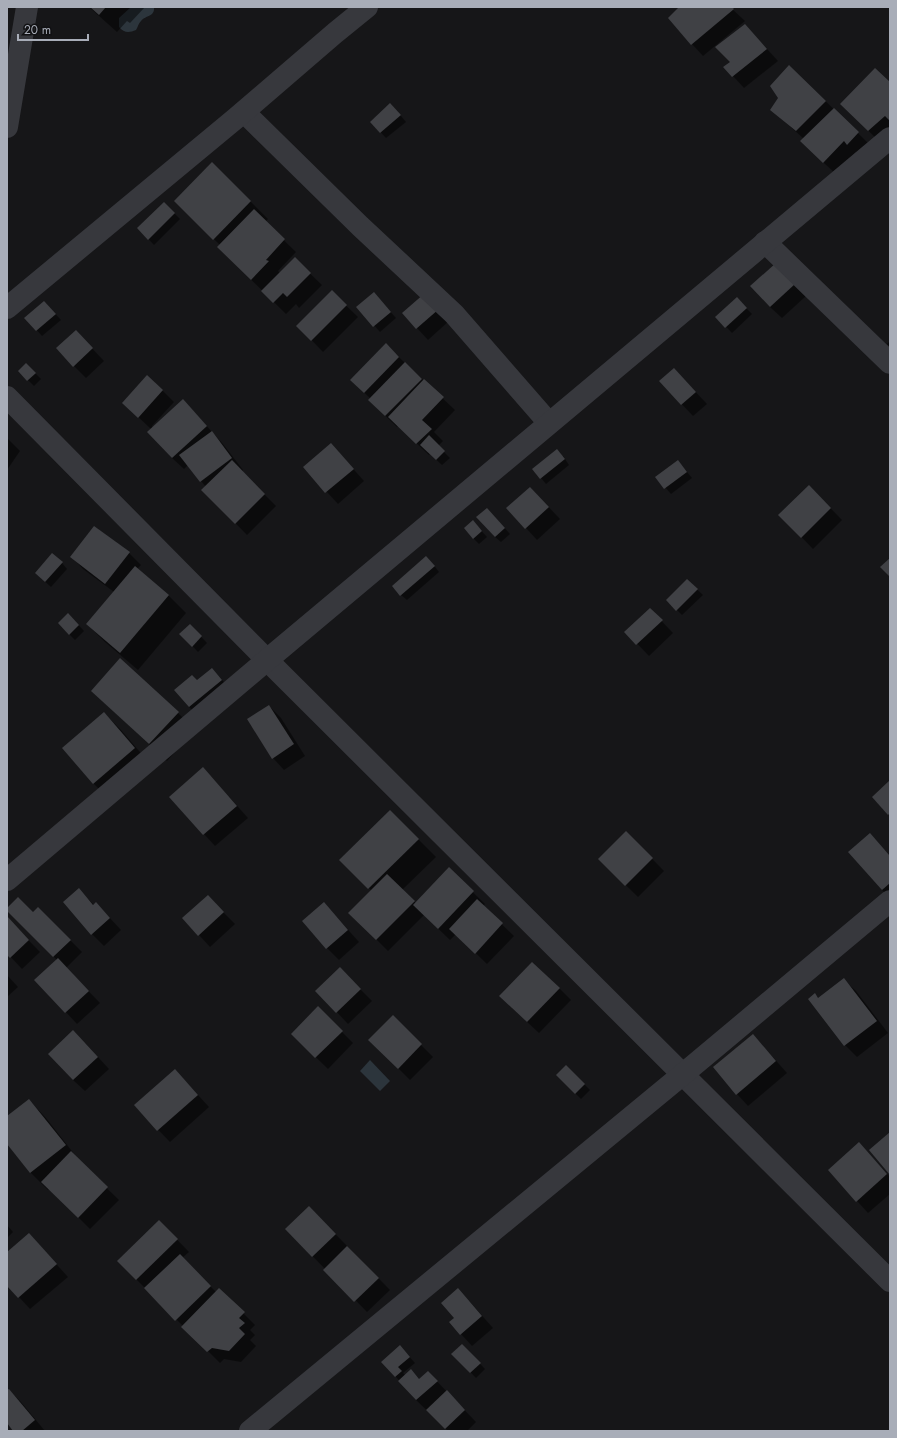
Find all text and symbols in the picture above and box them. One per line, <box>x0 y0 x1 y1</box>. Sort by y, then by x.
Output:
scale bar <box>18 16 88 42</box>
text: 20 m <box>24 21 51 39</box>

